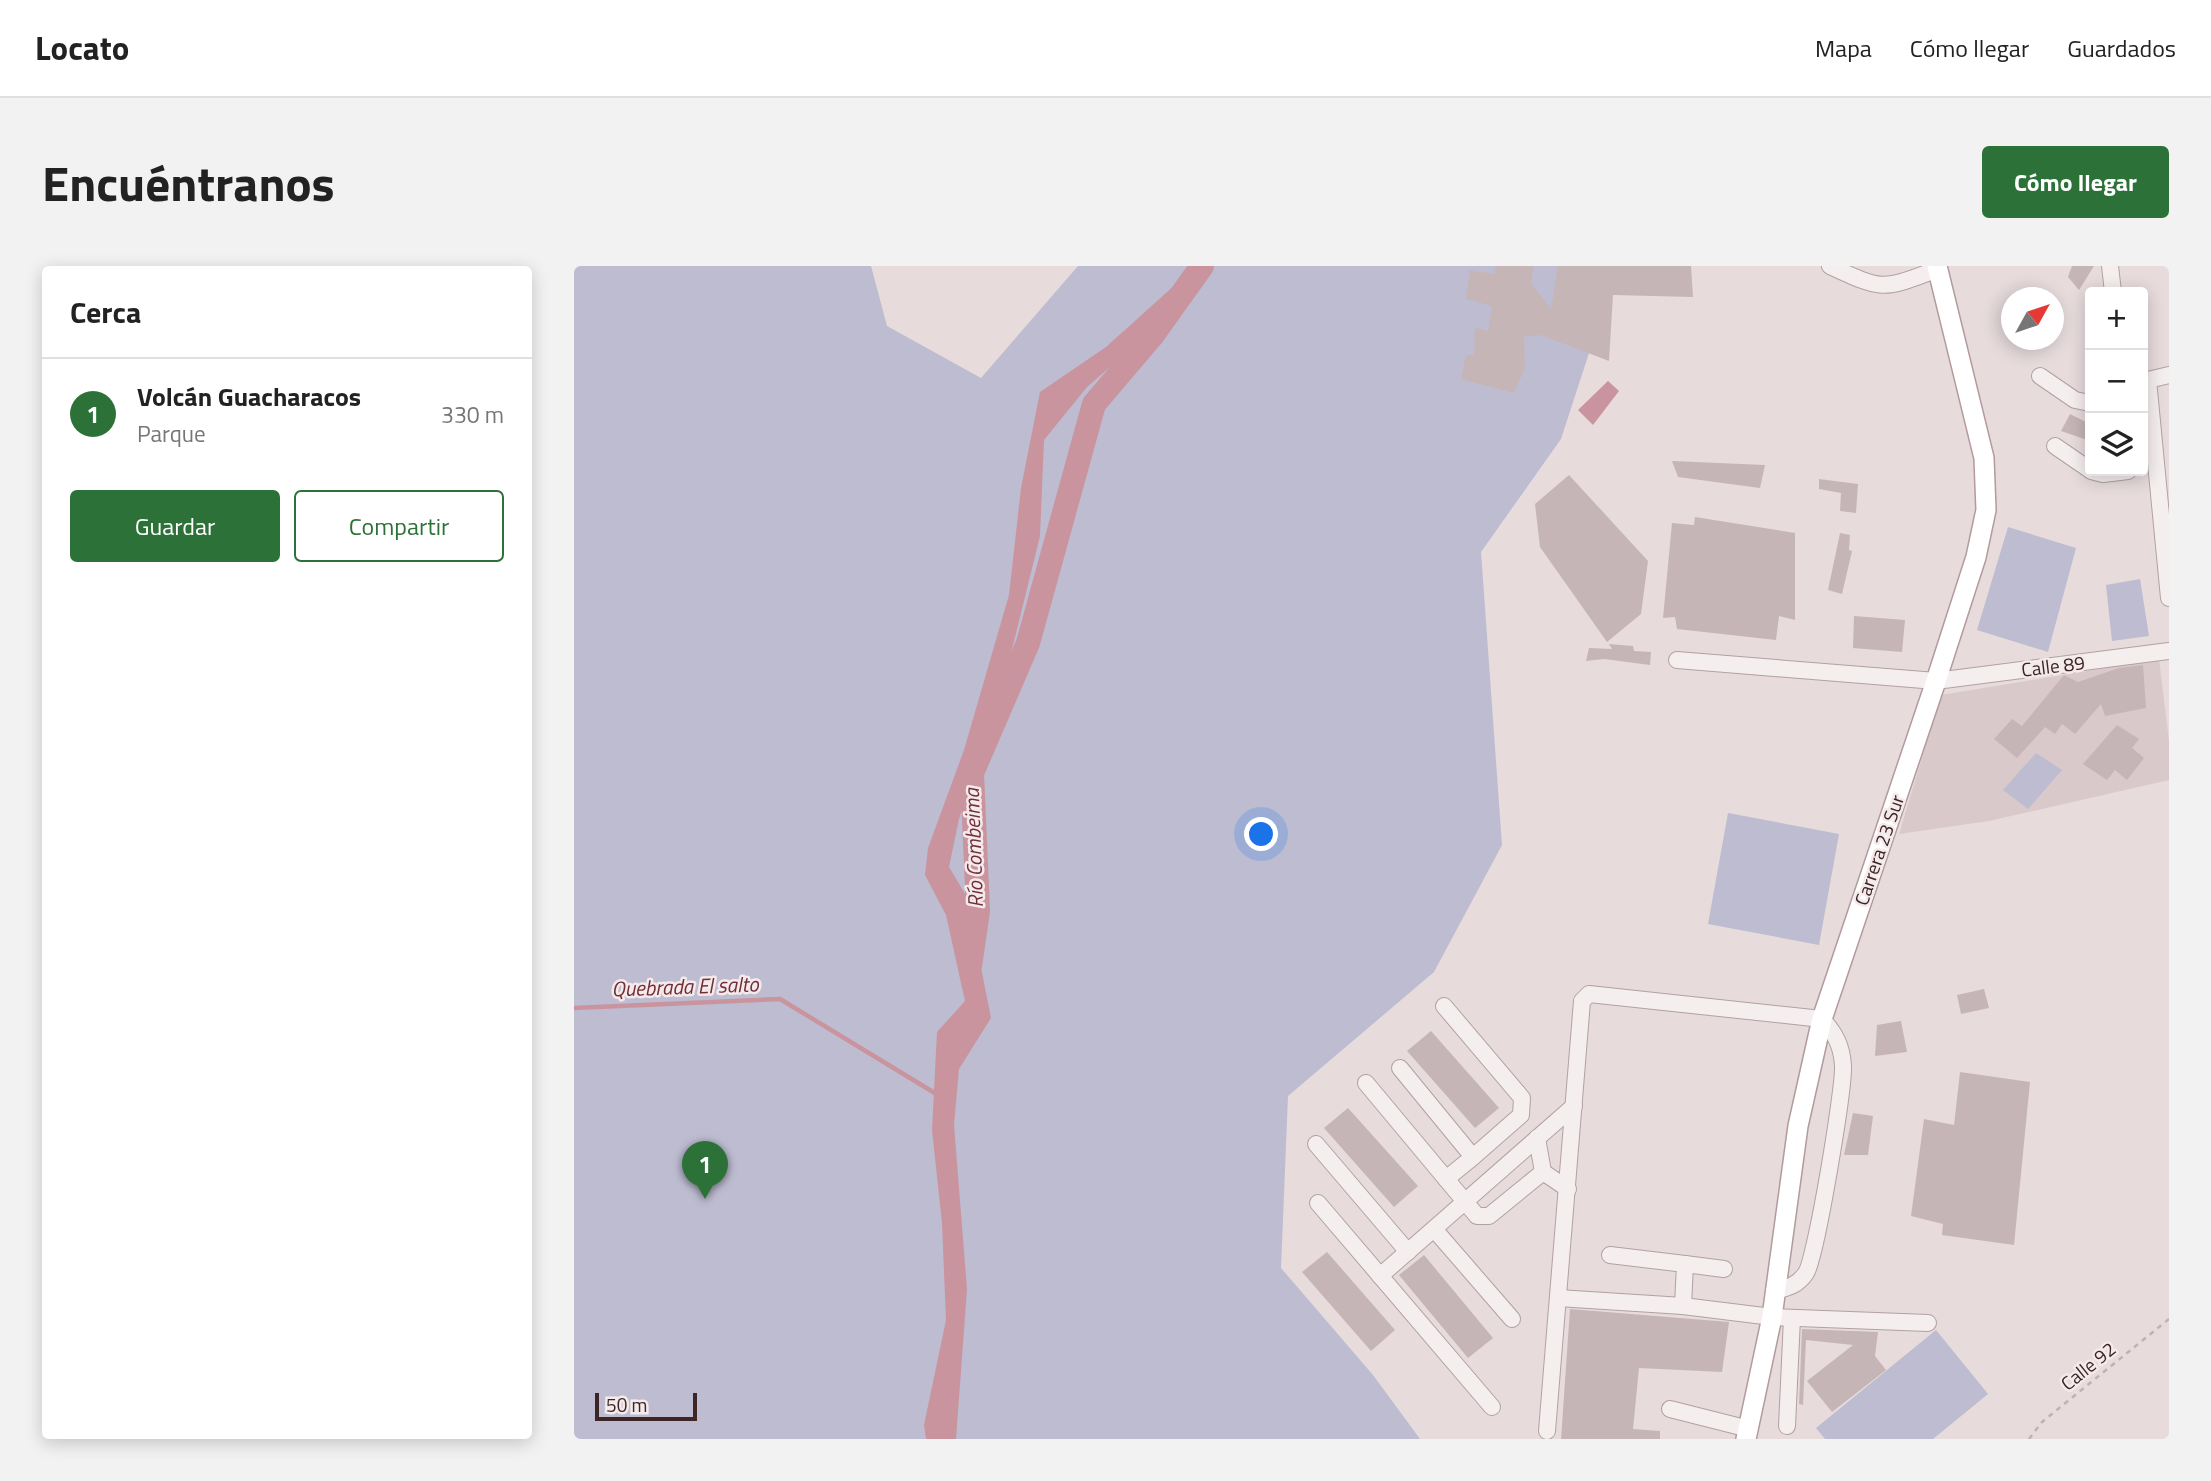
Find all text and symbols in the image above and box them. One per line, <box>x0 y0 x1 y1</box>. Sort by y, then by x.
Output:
text: Locato <box>35 23 129 73</box>
text: Mapa <box>1815 30 1872 66</box>
text: Cómo llegar <box>1910 30 2029 66</box>
text: Guardados <box>2067 30 2176 66</box>
text: Encuéntranos <box>42 145 335 220</box>
button: Cómo llegar <box>1982 146 2169 218</box>
north arrow <box>2001 287 2064 350</box>
map controls <box>2085 287 2148 476</box>
button: + <box>2085 287 2148 350</box>
text: Cerca <box>70 289 141 335</box>
button: − <box>2085 350 2148 413</box>
text: Volcán Guacharacos <box>137 377 361 416</box>
text: 1 <box>87 397 99 432</box>
text: 330 m <box>441 397 504 432</box>
button: layers <box>2085 413 2148 476</box>
text: Parque <box>137 416 206 451</box>
button: Guardar <box>70 490 280 562</box>
button: Compartir <box>294 490 504 562</box>
street label: Calle 89 <box>2020 647 2086 684</box>
water label: Río Combeima <box>955 786 991 908</box>
street label: Carrera 23 Sur <box>1846 790 1911 909</box>
your location <box>1244 817 1278 851</box>
water label: Quebrada El salto <box>611 967 760 1005</box>
pin: 1 <box>682 1141 728 1199</box>
street label: Calle 92 <box>2054 1334 2122 1397</box>
scale bar <box>595 1390 696 1422</box>
text: 50 m <box>606 1390 647 1419</box>

